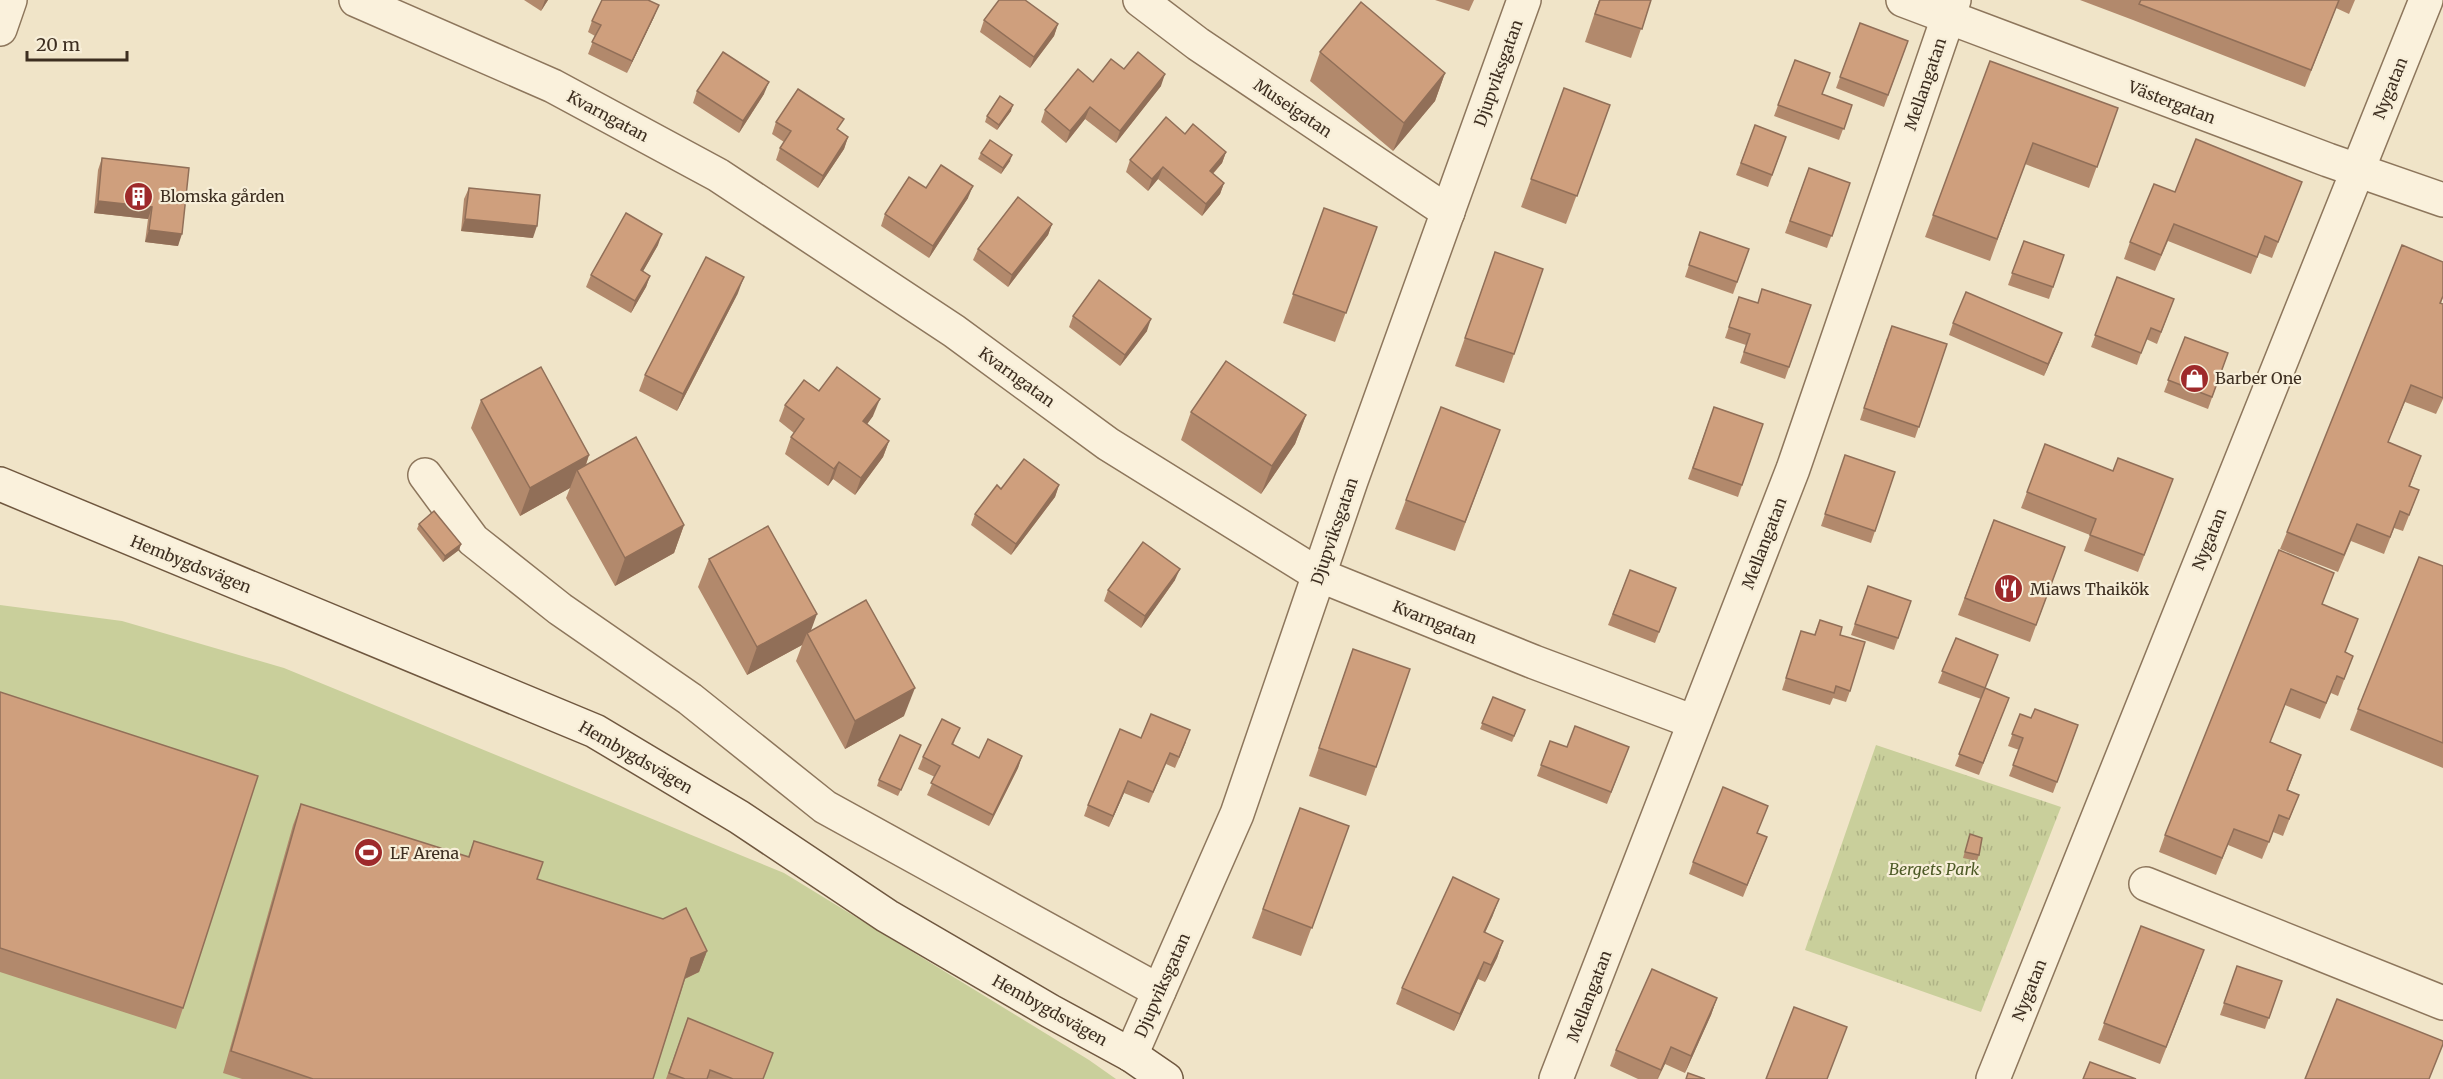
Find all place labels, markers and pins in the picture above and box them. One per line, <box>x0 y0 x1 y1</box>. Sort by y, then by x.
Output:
building icon: Blomska gården <box>123 180 155 212</box>
place label: Blomska gården <box>160 186 285 206</box>
shop icon: Barber One <box>2178 362 2210 394</box>
place label: Barber One <box>2215 368 2302 388</box>
restaurant icon: Miaws Thaikök <box>1993 573 2025 605</box>
place label: Miaws Thaikök <box>2030 579 2150 599</box>
sports icon: LF Arena <box>353 837 385 869</box>
place label: LF Arena <box>390 843 459 863</box>

